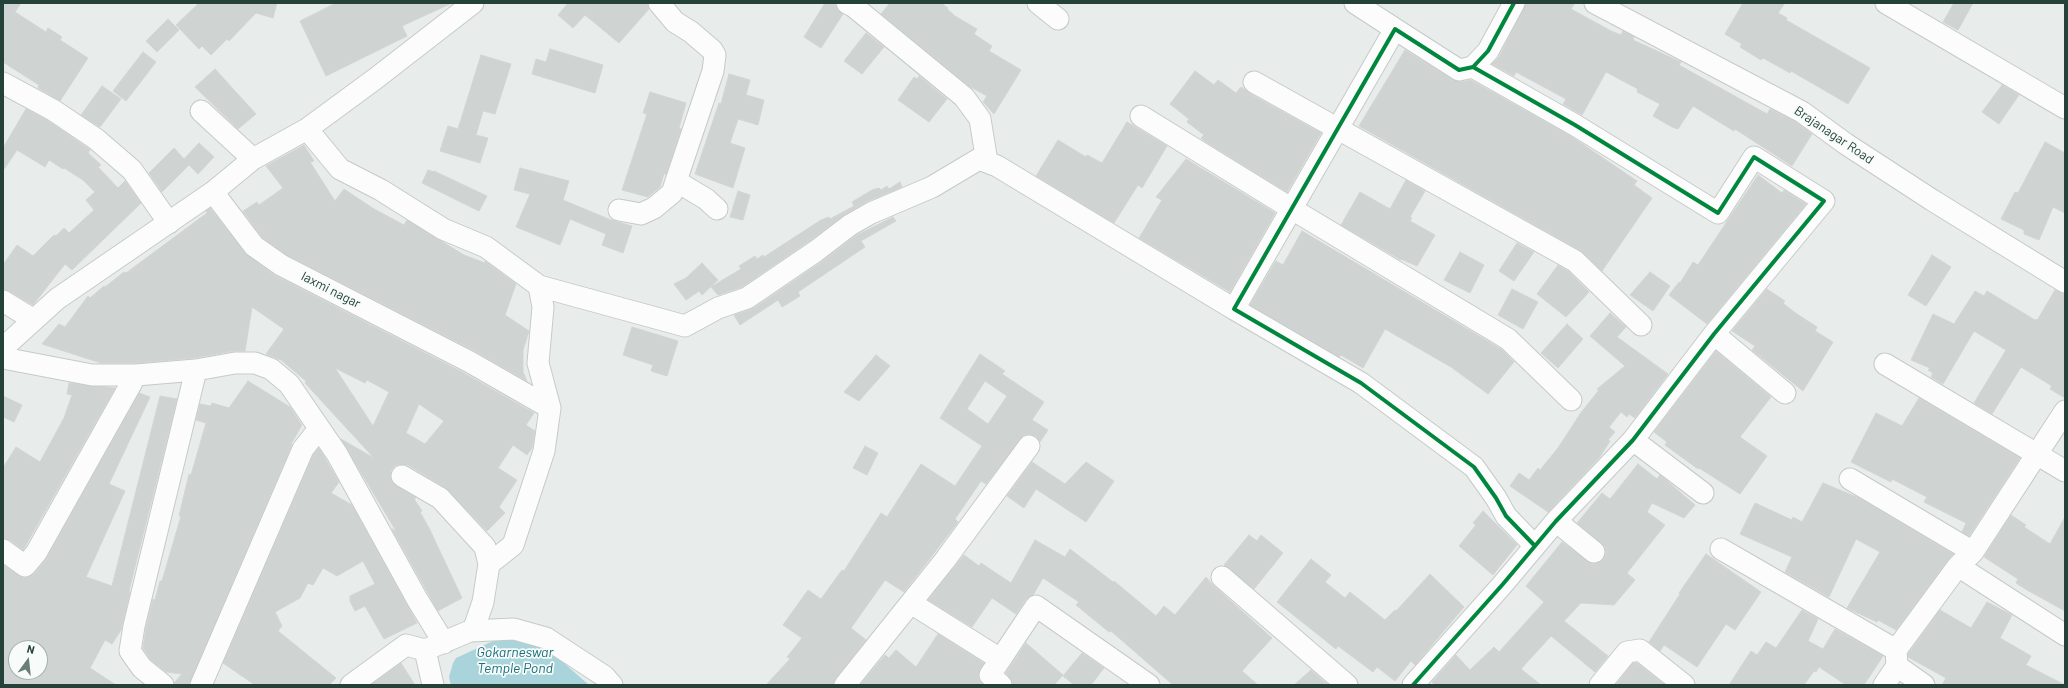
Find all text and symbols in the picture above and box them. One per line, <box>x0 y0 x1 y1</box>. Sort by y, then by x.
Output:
street label: Brajanagar Road <box>1791 103 1877 167</box>
street label: laxmi nagar <box>299 268 363 312</box>
north arrow <box>8 640 48 680</box>
text: N <box>26 642 36 656</box>
water label: Gokarneswar Temple Pond <box>477 644 553 676</box>

